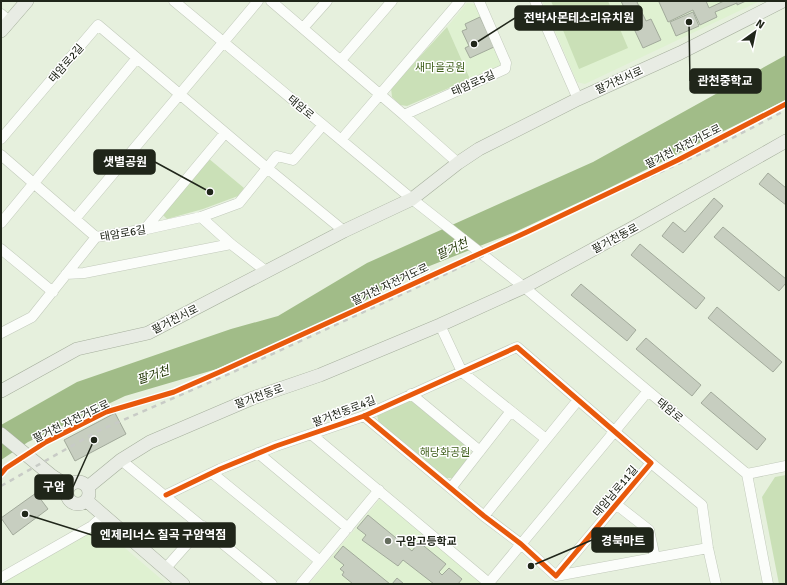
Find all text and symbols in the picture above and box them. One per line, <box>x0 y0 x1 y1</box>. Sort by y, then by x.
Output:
callout: 전박사몬테소리유치원 <box>515 6 642 30</box>
text: 전박사몬테소리유치원 <box>524 11 634 26</box>
north arrow <box>735 12 775 52</box>
text: N <box>753 16 767 32</box>
street label: 태암로2길 <box>46 42 87 85</box>
park label: 새마을공원 <box>415 61 465 74</box>
street label: 팔거천서로 <box>593 64 645 97</box>
street label: 태암로5길 <box>449 68 497 99</box>
callout: 관천중학교 <box>690 69 761 93</box>
text: 관천중학교 <box>697 74 753 89</box>
street label: 태암로 <box>285 93 316 122</box>
street label: 팔거천 자전거도로 <box>643 122 723 171</box>
callout: 샛별공원 <box>94 150 155 174</box>
text: 샛별공원 <box>103 155 147 170</box>
street label: 팔거천동로 <box>590 221 641 256</box>
street label: 태암로6길 <box>99 223 147 244</box>
water label: 팔거천 <box>434 235 472 263</box>
street label: 팔거천 자전거도로 <box>350 261 431 308</box>
street label: 팔거천서로 <box>150 302 201 337</box>
water label: 팔거천 <box>135 363 173 388</box>
street label: 팔거천동로 <box>233 382 285 411</box>
street label: 팔거천동로4길 <box>311 393 378 429</box>
street label: 태암로 <box>654 396 685 425</box>
street label: 팔거천 자전거도로 <box>31 397 112 446</box>
park label: 해당화공원 <box>420 446 470 459</box>
street label: 태암남로11길 <box>590 463 640 519</box>
callout: 구암 <box>35 475 73 499</box>
text: 구암 <box>43 480 65 495</box>
callout: 엔제리너스 칠곡 구암역점 <box>92 523 235 547</box>
text: 엔제리너스 칠곡 구암역점 <box>100 528 226 543</box>
callout: 경북마트 <box>592 528 653 552</box>
text: 경북마트 <box>601 534 645 549</box>
place label: 구암고등학교 <box>396 535 457 548</box>
marker: 구암고등학교 <box>383 536 393 546</box>

